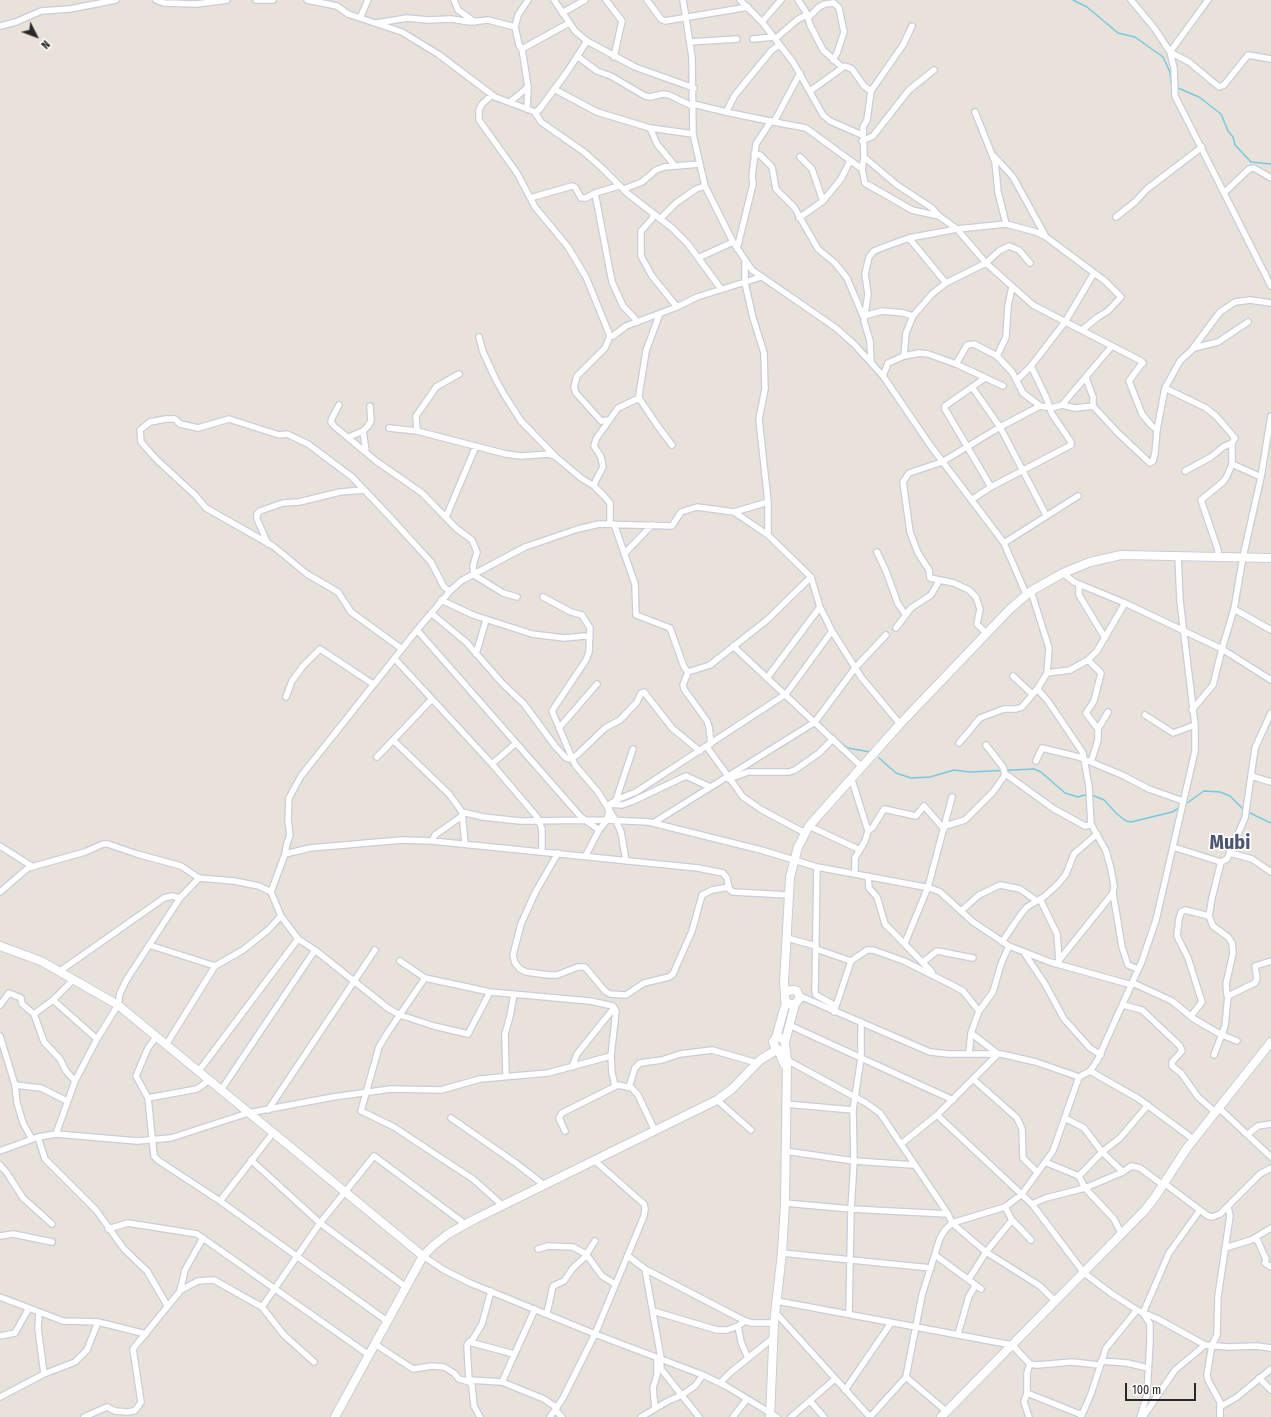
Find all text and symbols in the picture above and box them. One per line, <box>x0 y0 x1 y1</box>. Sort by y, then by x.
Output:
north arrow <box>16 16 56 56</box>
text: N <box>38 38 52 51</box>
district label: Mubi <box>1210 831 1250 855</box>
scale bar <box>1127 1375 1198 1401</box>
text: 100 m <box>1132 1383 1161 1397</box>

